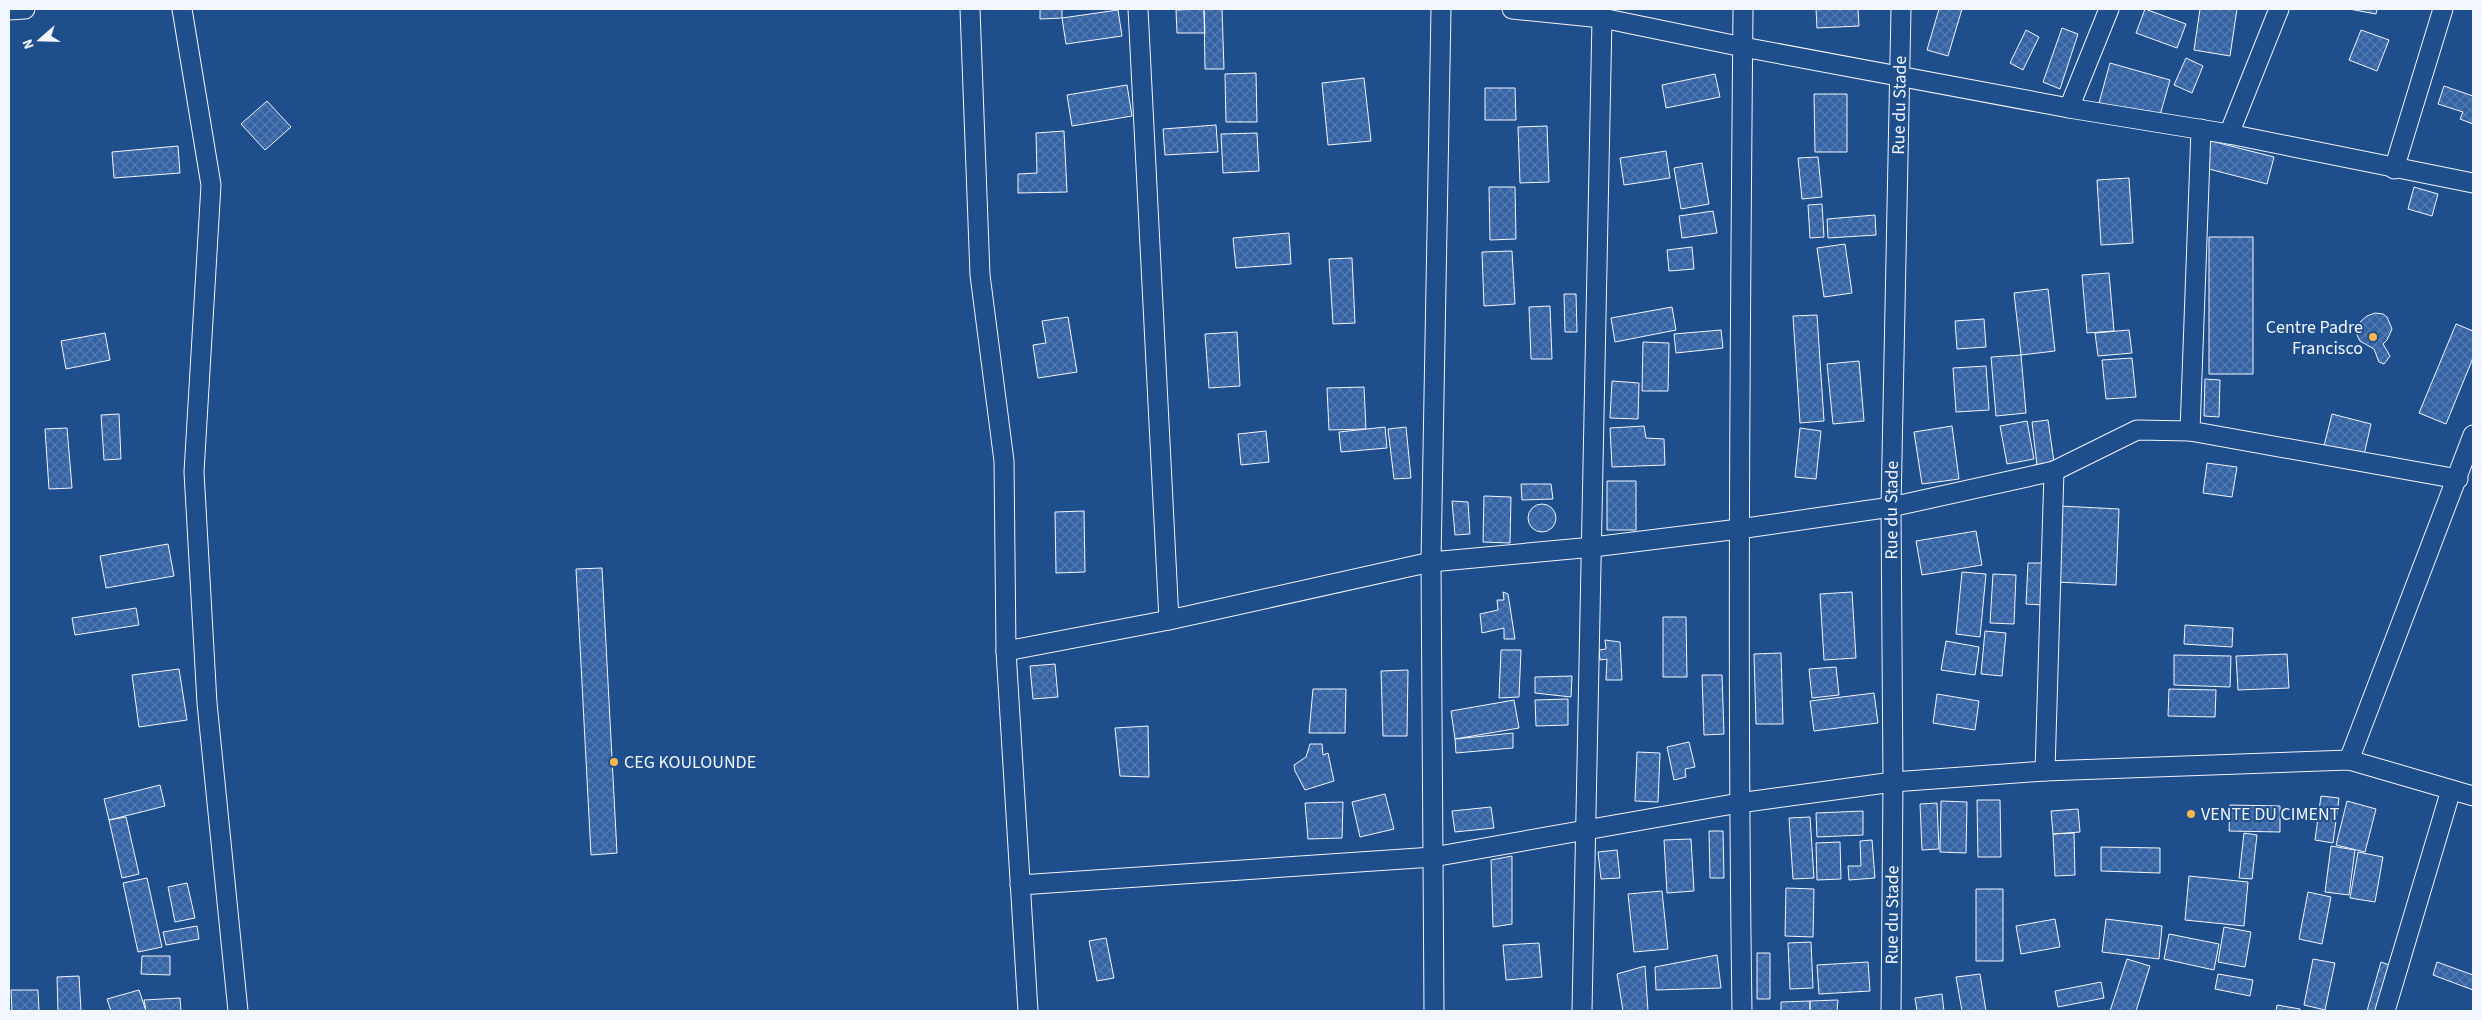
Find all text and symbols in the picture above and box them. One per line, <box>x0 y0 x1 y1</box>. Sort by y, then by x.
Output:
north arrow <box>15 15 65 65</box>
text: N <box>18 36 40 52</box>
street label: Rue du Stade <box>1886 55 1913 155</box>
place label: Centre Padre Francisco <box>2266 315 2363 361</box>
marker: Centre Padre Francisco <box>2367 331 2379 343</box>
street label: Rue du Stade <box>1879 460 1904 560</box>
place label: CEG KOULOUNDE <box>624 750 756 775</box>
marker: CEG KOULOUNDE <box>608 756 620 768</box>
place label: VENTE DU CIMENT <box>2201 802 2340 827</box>
marker: VENTE DU CIMENT <box>2185 808 2197 820</box>
street label: Rue du Stade <box>1879 865 1905 965</box>

